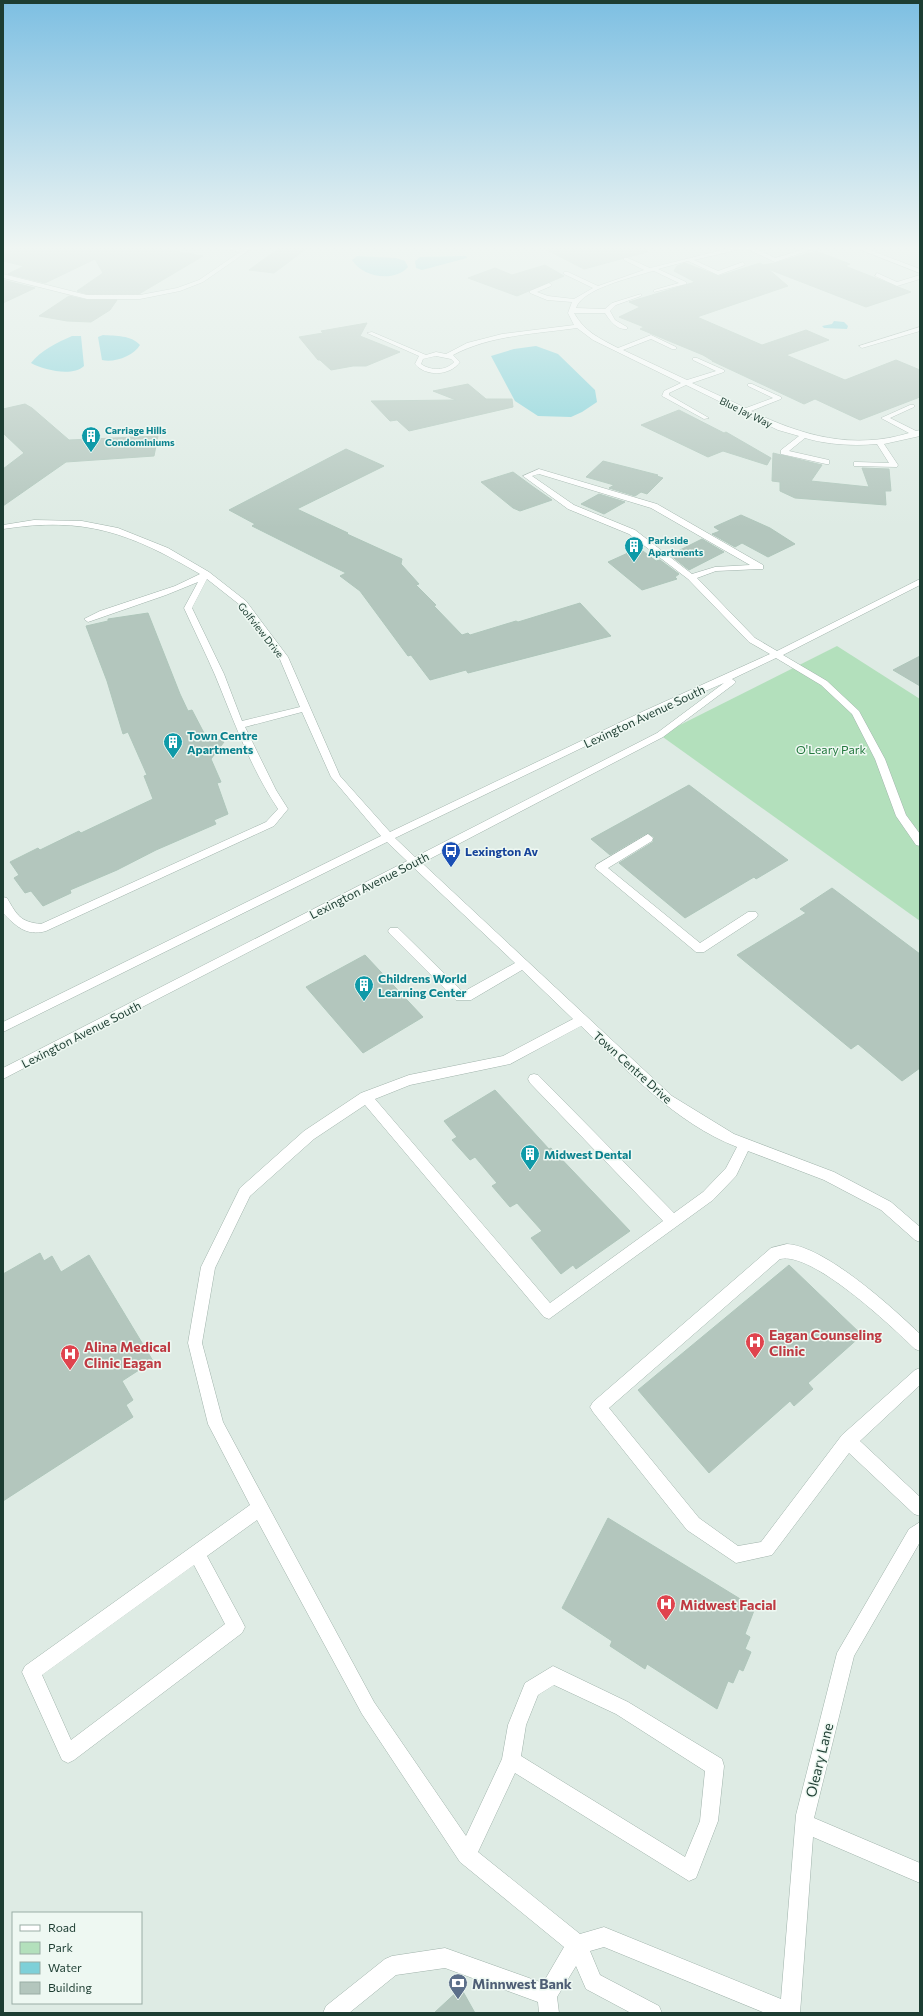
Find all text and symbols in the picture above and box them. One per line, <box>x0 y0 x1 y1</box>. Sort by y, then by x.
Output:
street label: Blue Jay Way <box>718 394 774 430</box>
place label: Carriage Hills Condominiums <box>105 424 175 448</box>
building icon: Carriage Hills Condominiums <box>80 425 102 453</box>
place label: Parkside Apartments <box>648 534 704 558</box>
building icon: Parkside Apartments <box>623 535 645 563</box>
street label: Golfview Drive <box>236 600 286 660</box>
street label: Lexington Avenue South <box>581 682 707 750</box>
place label: Town Centre Apartments <box>187 728 258 756</box>
building icon: Town Centre Apartments <box>162 731 184 759</box>
park label: O'Leary Park <box>796 742 867 756</box>
bus stop icon: Lexington Av <box>440 840 462 868</box>
place label: Lexington Av <box>465 844 538 858</box>
street label: Lexington Avenue South <box>307 849 431 921</box>
place label: Childrens World Learning Center <box>378 971 467 999</box>
building icon: Childrens World Learning Center <box>353 974 375 1002</box>
street label: Lexington Avenue South <box>19 998 143 1070</box>
street label: Town Centre Drive <box>591 1028 675 1106</box>
building icon: Midwest Dental <box>519 1143 541 1171</box>
place label: Midwest Dental <box>544 1147 632 1161</box>
place label: Eagan Counseling Clinic <box>769 1326 882 1359</box>
hospital icon: Eagan Counseling Clinic <box>744 1331 766 1359</box>
place label: Alina Medical Clinic Eagan <box>84 1338 171 1371</box>
hospital icon: Alina Medical Clinic Eagan <box>59 1343 81 1371</box>
hospital icon: Midwest Facial <box>655 1593 677 1621</box>
place label: Midwest Facial <box>680 1596 776 1613</box>
street label: Oleary Lane <box>802 1721 836 1799</box>
legend <box>12 1912 142 2004</box>
text: Road <box>48 1920 76 1934</box>
text: Park <box>48 1940 74 1954</box>
text: Water <box>48 1960 82 1974</box>
bank icon: Minnwest Bank <box>447 1972 469 2000</box>
place label: Minnwest Bank <box>472 1975 572 1992</box>
text: Building <box>48 1980 92 1994</box>

